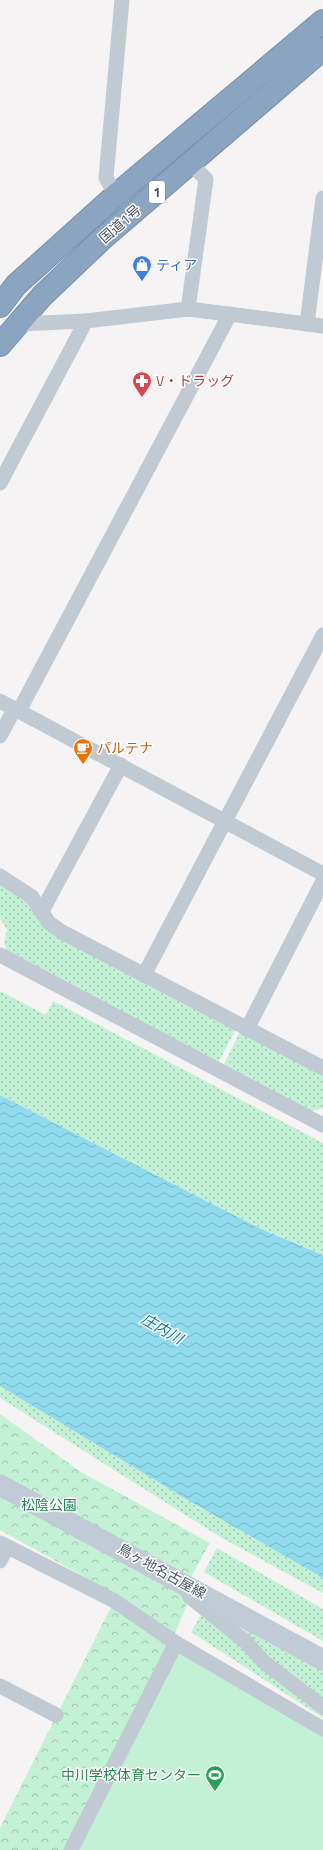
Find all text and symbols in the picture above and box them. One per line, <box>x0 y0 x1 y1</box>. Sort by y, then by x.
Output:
road number: 1 <box>149 181 165 203</box>
street label: 国道1号 <box>94 199 145 248</box>
shop icon: ティア <box>131 254 153 282</box>
place label: ティア <box>156 254 197 275</box>
pharmacy icon: V・ドラッグ <box>131 370 153 398</box>
place label: V・ドラッグ <box>156 370 234 391</box>
cafe icon: パルテナ <box>72 737 94 765</box>
place label: パルテナ <box>97 737 153 758</box>
water label: 庄内川 <box>137 1307 189 1351</box>
park label: 松陰公園 <box>21 1494 77 1515</box>
street label: 鳥ヶ地名古屋線 <box>114 1538 210 1604</box>
place label: 中川学校体育センター <box>61 1764 201 1785</box>
sports icon: 中川学校体育センター <box>204 1764 226 1792</box>

